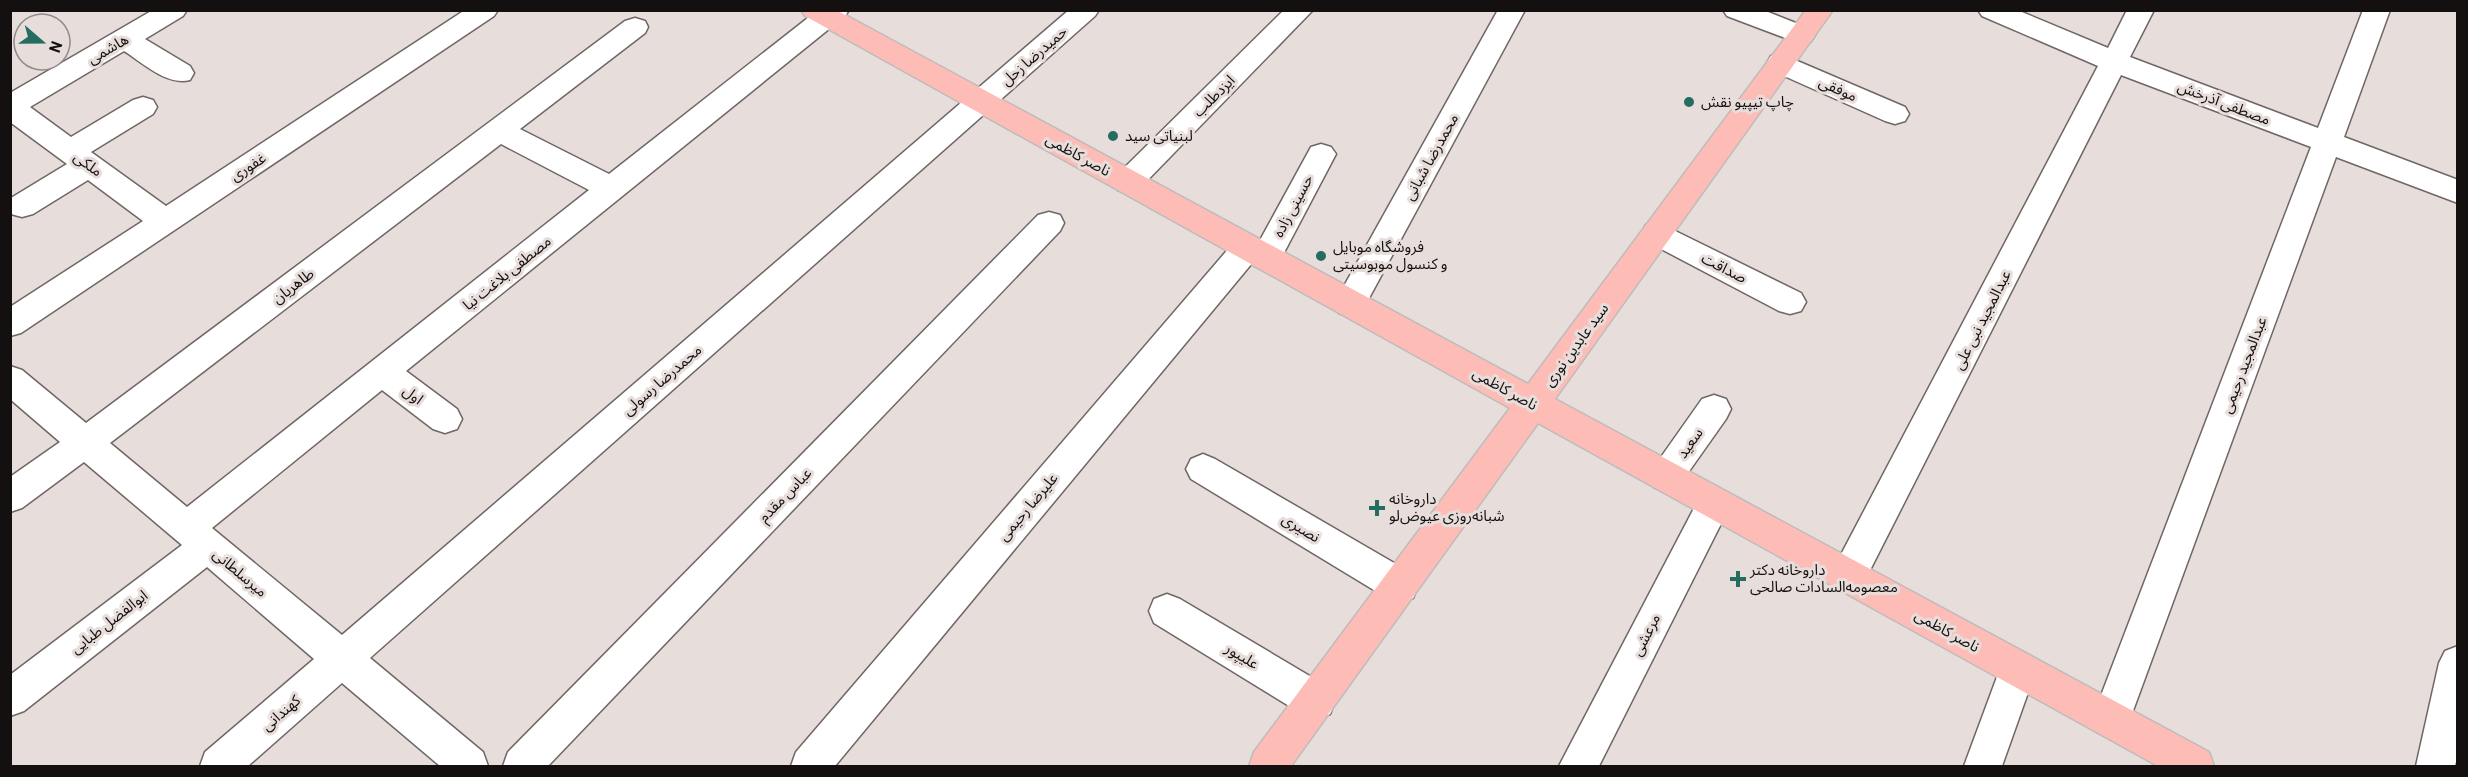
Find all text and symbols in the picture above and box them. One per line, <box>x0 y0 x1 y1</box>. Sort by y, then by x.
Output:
north arrow <box>12 12 72 72</box>
street label: حمیدرضا زحل <box>997 22 1071 90</box>
street label: هاشمی <box>84 29 132 68</box>
text: N <box>46 39 67 56</box>
street label: ایزدطلب <box>1189 71 1239 121</box>
street label: موفقی <box>1816 72 1860 105</box>
street label: مصطفی آذرخش <box>2175 76 2273 129</box>
place label: چاپ تیپیو نقش <box>1701 92 1794 112</box>
marker: چاپ تیپیو نقش <box>1682 95 1696 109</box>
street label: محمدرضا شبانی <box>1399 110 1462 204</box>
place label: لبنیاتی سید <box>1125 126 1193 145</box>
street label: ناصر کاظمی <box>1042 129 1114 180</box>
marker: لبنیاتی سید <box>1106 129 1120 143</box>
street label: ملکی <box>70 147 106 180</box>
street label: غفوری <box>226 148 270 185</box>
street label: حسینی زاده <box>1268 171 1317 240</box>
street label: مصطفی بلاغت نیا <box>459 231 555 314</box>
place label: فروشگاه موبایل و کنسول موبوسیتی <box>1333 237 1447 273</box>
street label: صداقت <box>1699 248 1750 286</box>
marker: فروشگاه موبایل و کنسول موبوسیتی <box>1314 249 1328 263</box>
street label: طاهریان <box>268 264 317 308</box>
street label: عبدالمجید نبی علی <box>1948 266 2015 373</box>
street label: سید عابدین نوری <box>1539 299 1612 390</box>
street label: عبدالمجید رحیمی <box>2216 313 2271 416</box>
street label: محمدرضا رسولی <box>618 340 705 419</box>
street label: ناصر کاظمی <box>1469 363 1541 414</box>
street label: اول <box>399 381 427 408</box>
street label: سعید <box>1672 423 1706 461</box>
street label: عباس مقدم <box>754 463 817 527</box>
street label: علیرضا رحیمی <box>994 468 1062 545</box>
place label: داروخانه شبانه‌روزی عیوض‌لو <box>1389 489 1505 525</box>
marker: داروخانه شبانه‌روزی عیوض‌لو <box>1370 501 1384 515</box>
street label: نصیری <box>1279 509 1324 546</box>
street label: میرسلطانی <box>209 544 271 601</box>
place label: داروخانه دکتر معصومه‌السادات صالحی <box>1749 560 1898 596</box>
marker: داروخانه دکتر معصومه‌السادات صالحی <box>1731 572 1745 586</box>
street label: ابوالفضل طبایی <box>66 586 151 658</box>
street label: ناصر کاظمی <box>1911 605 1983 656</box>
street label: مرعشی <box>1627 611 1664 659</box>
street label: علیپور <box>1221 638 1263 674</box>
street label: کهندانی <box>257 690 305 735</box>

